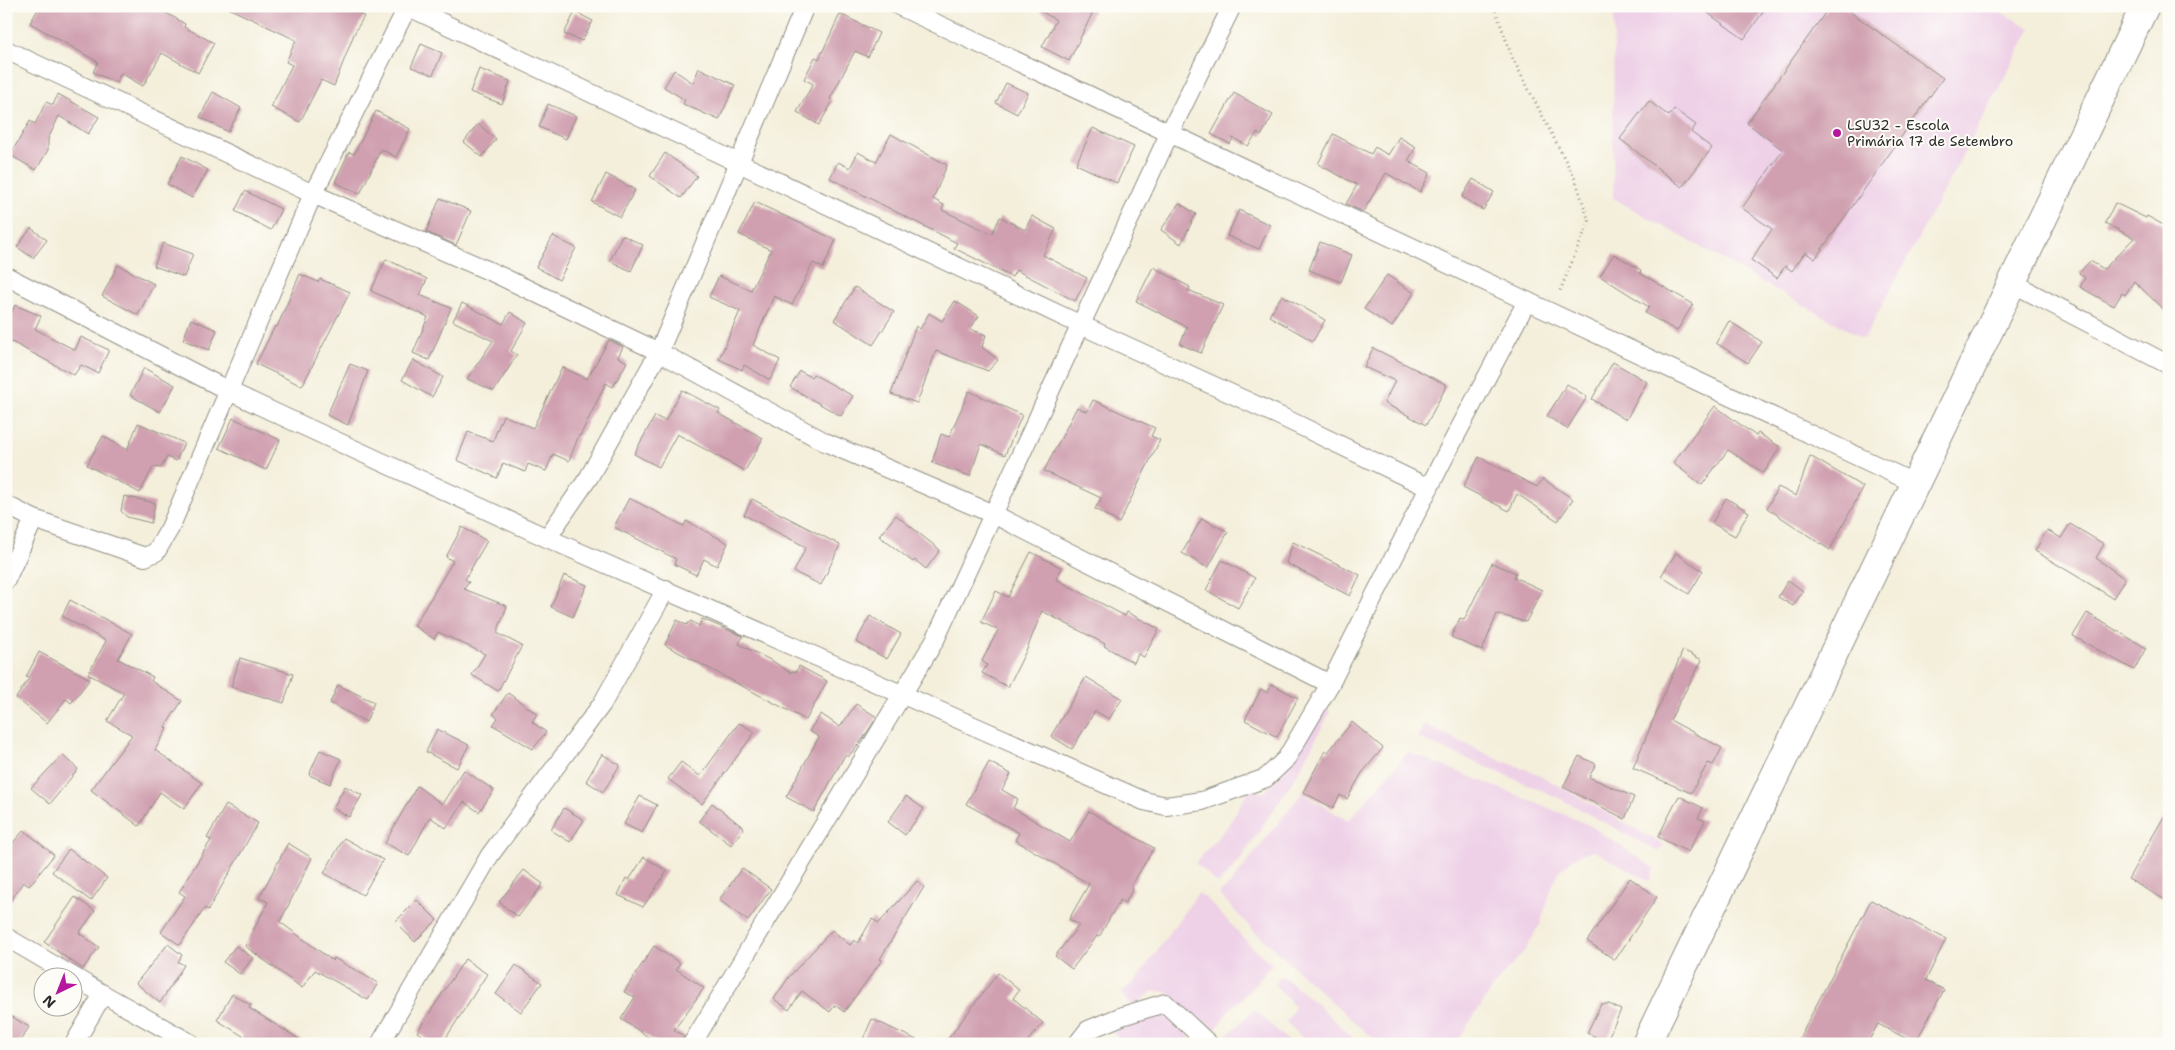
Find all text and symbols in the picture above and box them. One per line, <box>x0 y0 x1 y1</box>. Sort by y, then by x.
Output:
place label: LSU32 - Escola Primária 17 de Setembro <box>1847 116 2013 150</box>
marker: LSU32 - Escola Primária 17 de Setembro <box>1831 127 1843 139</box>
north arrow <box>32 968 82 1018</box>
text: N <box>39 991 59 1012</box>

